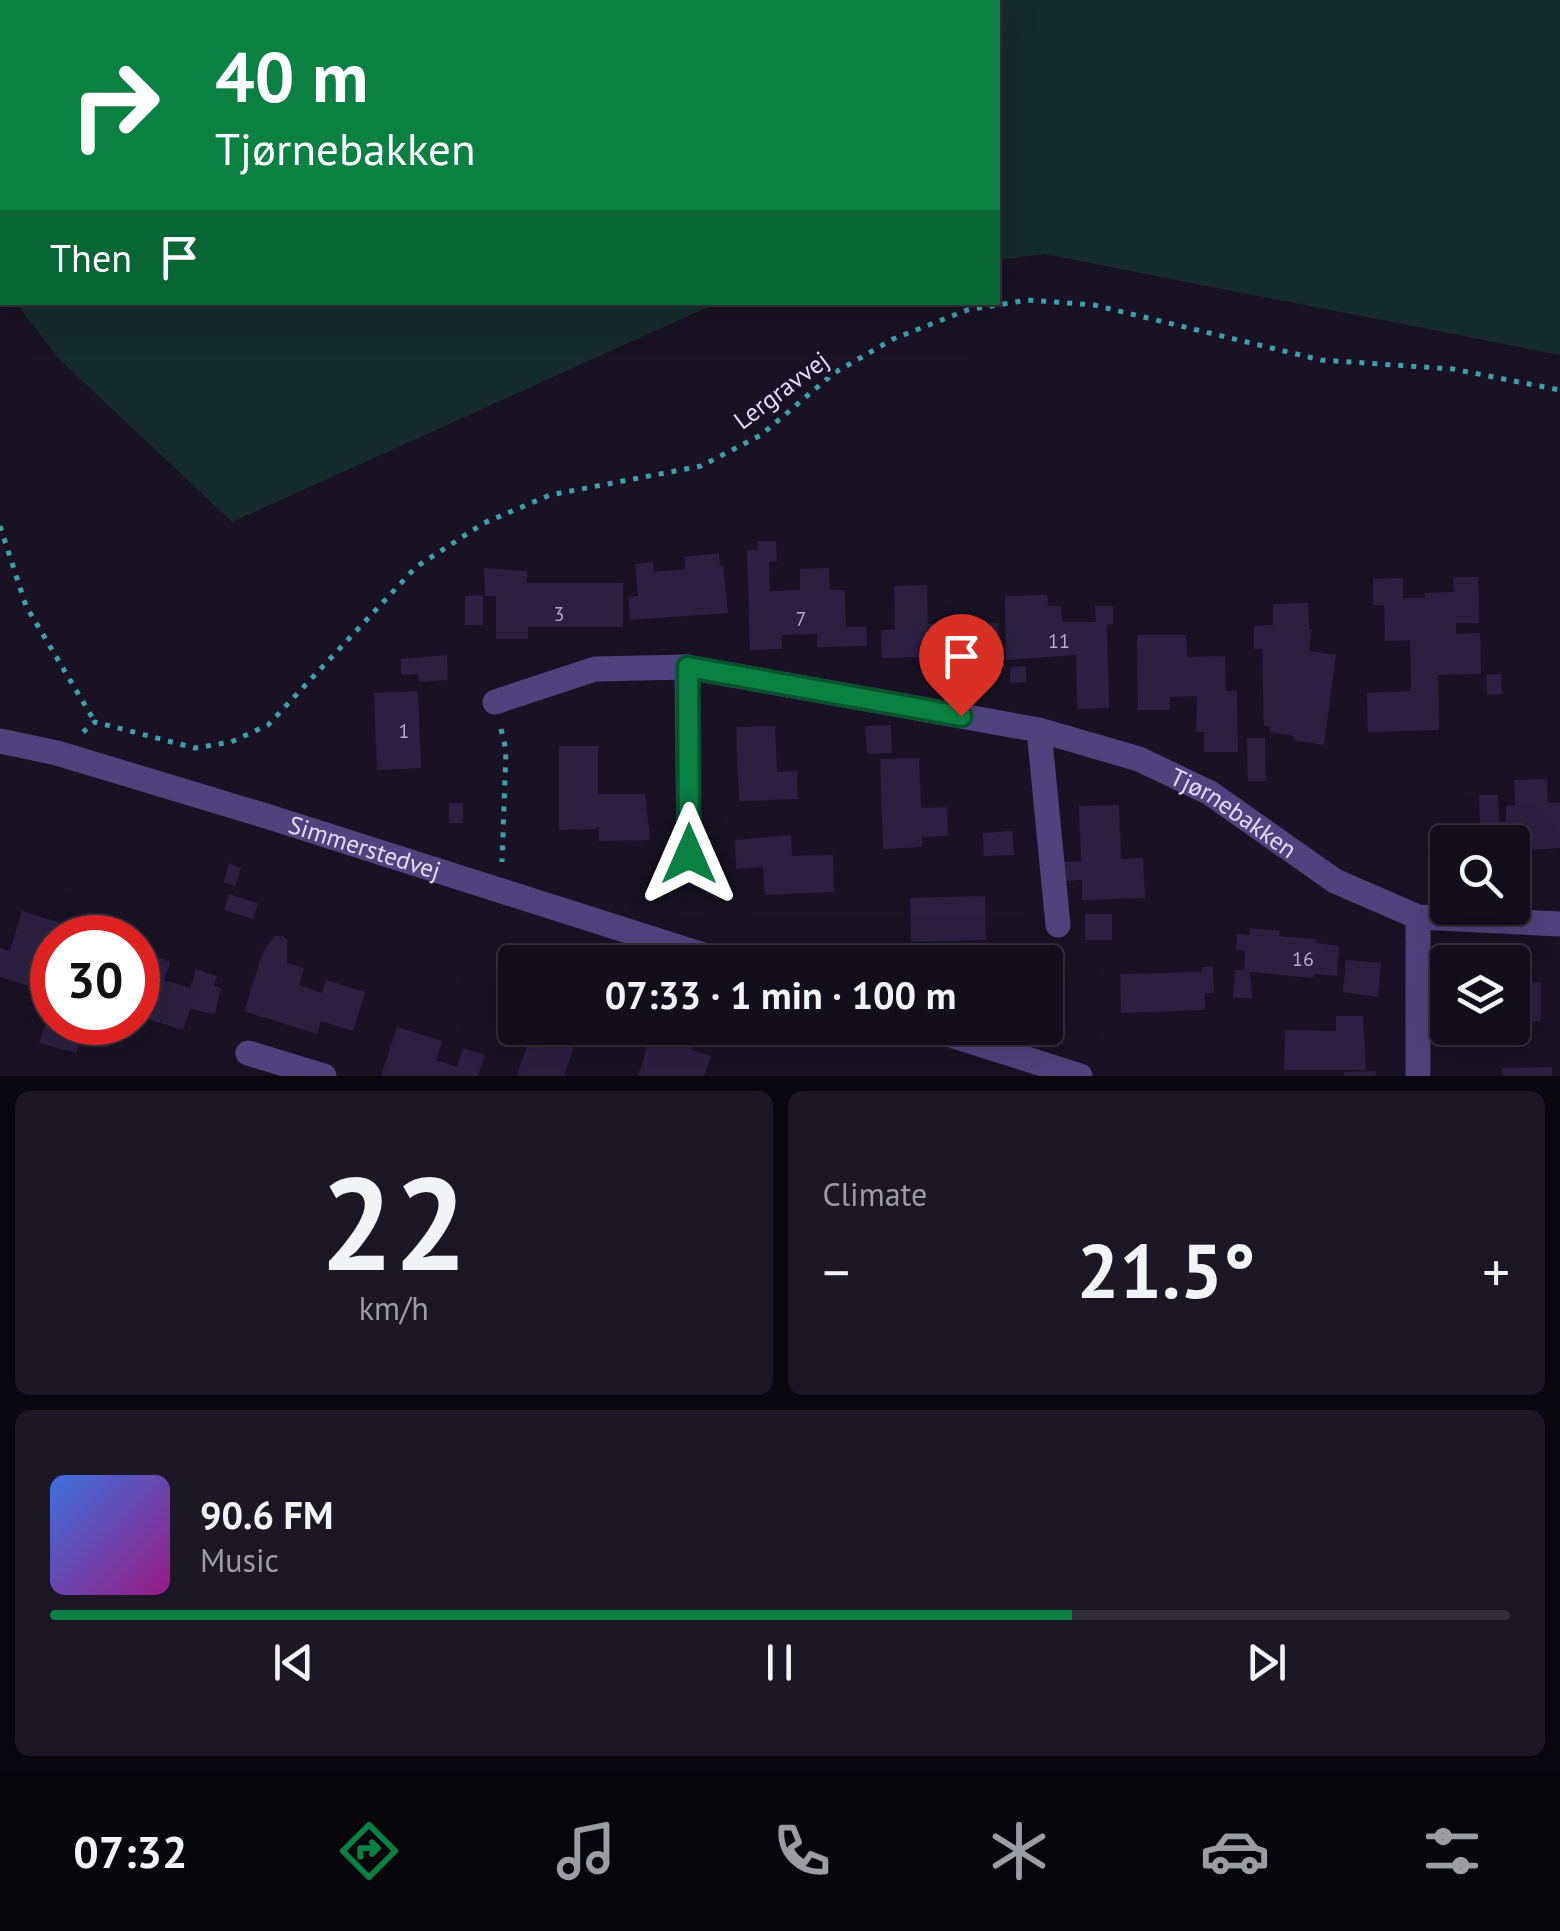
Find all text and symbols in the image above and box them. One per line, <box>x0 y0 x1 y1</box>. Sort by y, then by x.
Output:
text: 40 m <box>215 31 368 121</box>
icon: right <box>50 40 180 170</box>
text: Tjørnebakken <box>215 119 476 177</box>
icon: arrive <box>152 230 207 285</box>
text: Then <box>50 233 132 282</box>
street label: Lergravvej <box>727 344 835 436</box>
house number: 3 <box>554 601 564 627</box>
house number: 7 <box>796 606 806 632</box>
pin <box>919 614 1004 717</box>
house number: 11 <box>1048 628 1070 654</box>
icon: arrive <box>934 629 989 684</box>
house number: 1 <box>399 718 409 744</box>
street label: Tjørnebakken <box>1165 760 1303 865</box>
position arrow <box>637 802 741 906</box>
street label: Simmerstedvej <box>285 808 445 887</box>
map controls <box>1430 825 1530 1045</box>
button: search <box>1430 825 1530 925</box>
speed limit sign: 30 <box>30 915 160 1045</box>
button: layers <box>1430 945 1530 1045</box>
house number: 16 <box>1292 946 1314 972</box>
text: 07:33 · 1 min · 100 m <box>605 970 956 1019</box>
text: 22 <box>320 1138 467 1306</box>
text: Climate <box>823 1173 927 1215</box>
text: 21.5° <box>1077 1222 1256 1319</box>
text: − <box>823 1236 850 1307</box>
text: + <box>1482 1236 1510 1307</box>
text: km/h <box>359 1287 429 1329</box>
text: 90.6 FM <box>200 1490 333 1539</box>
text: Music <box>200 1539 279 1581</box>
icon: previous <box>266 1635 321 1690</box>
icon: pause <box>752 1635 807 1690</box>
icon: next <box>1239 1635 1294 1690</box>
icon: directions <box>334 1816 404 1886</box>
icon: music <box>551 1816 621 1886</box>
icon: phone <box>767 1816 837 1886</box>
icon: climate <box>984 1816 1054 1886</box>
icon: car <box>1200 1816 1270 1886</box>
icon: filters <box>1417 1816 1487 1886</box>
text: 07:32 <box>73 1822 187 1880</box>

